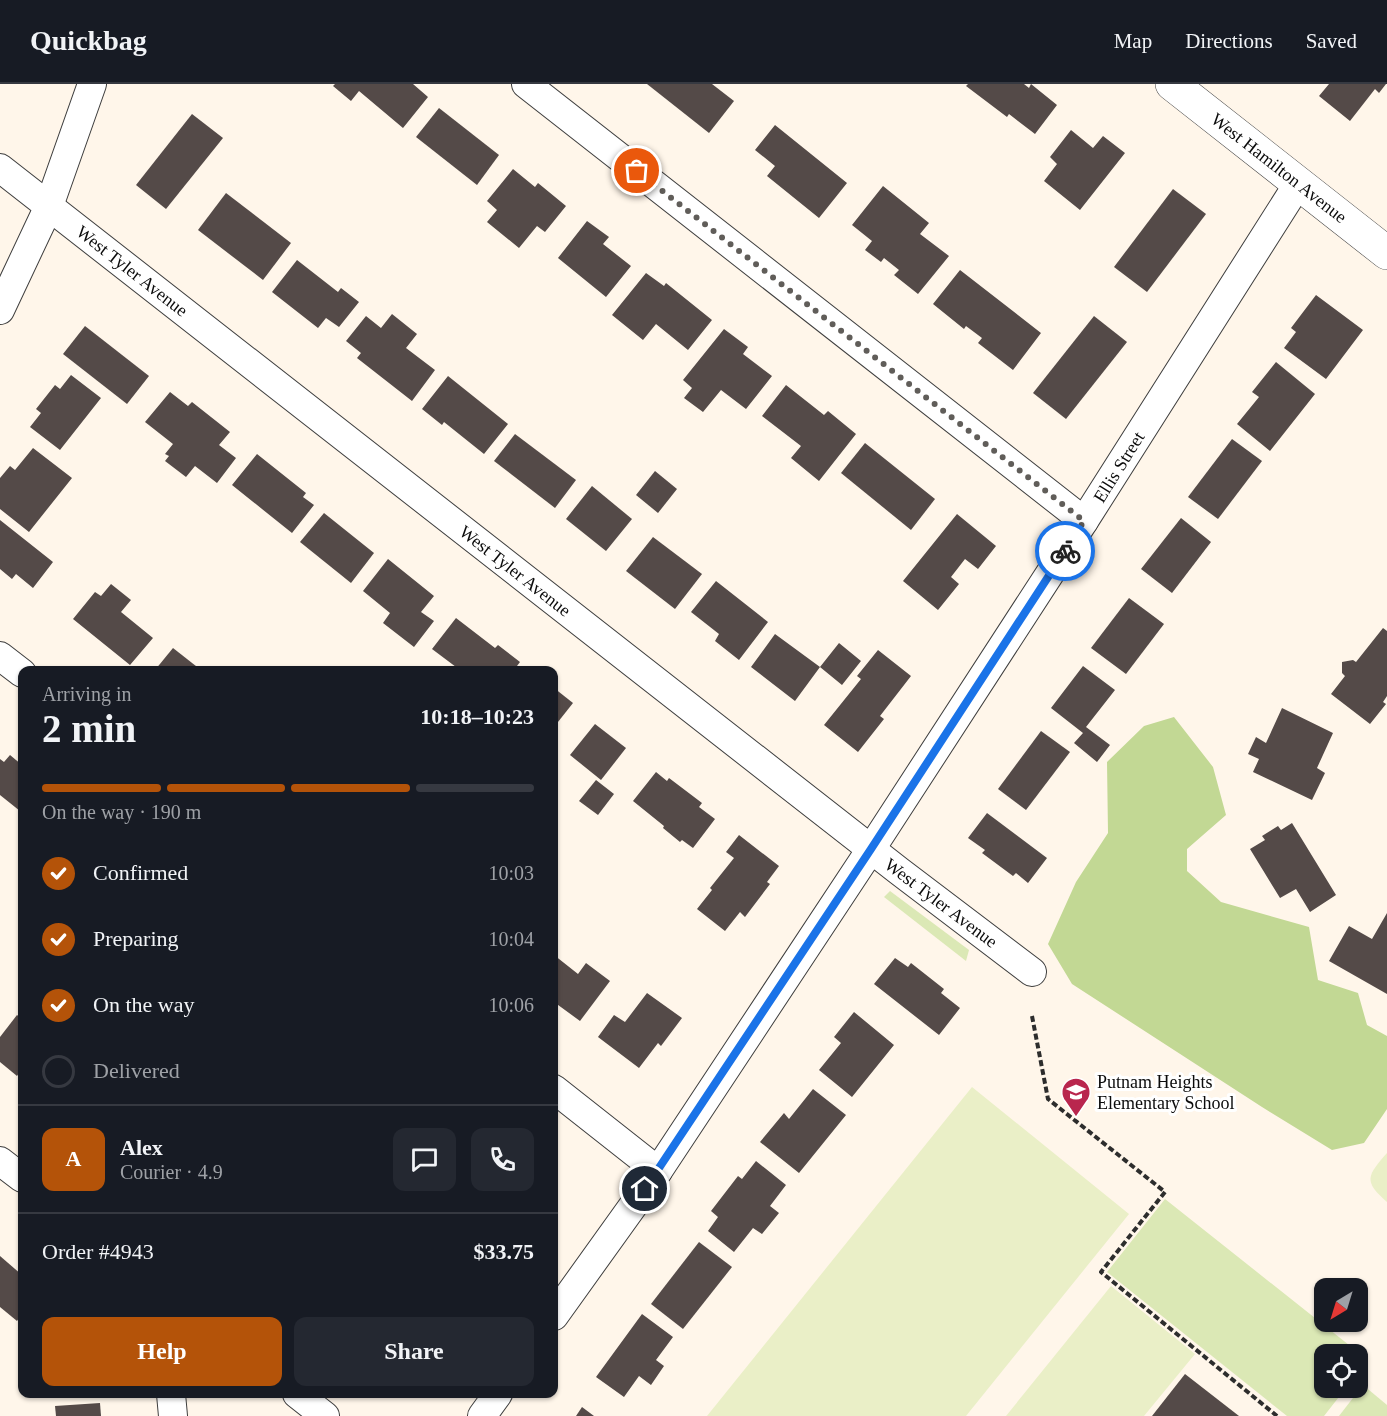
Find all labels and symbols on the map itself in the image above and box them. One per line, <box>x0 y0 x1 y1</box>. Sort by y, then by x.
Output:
street label: West Hamilton Avenue <box>1207 109 1351 227</box>
pin <box>611 145 662 196</box>
street label: West Tyler Avenue <box>72 221 192 321</box>
street label: Ellis Street <box>1089 428 1149 506</box>
street label: West Tyler Avenue <box>455 521 575 621</box>
courier <box>1035 521 1095 581</box>
street label: West Tyler Avenue <box>881 854 1001 952</box>
place label: Putnam Heights Elementary School <box>1097 1072 1234 1113</box>
school or university icon: Putnam Heights Elementary School <box>1060 1076 1092 1118</box>
pin <box>619 1163 670 1214</box>
north arrow <box>1314 1278 1368 1332</box>

